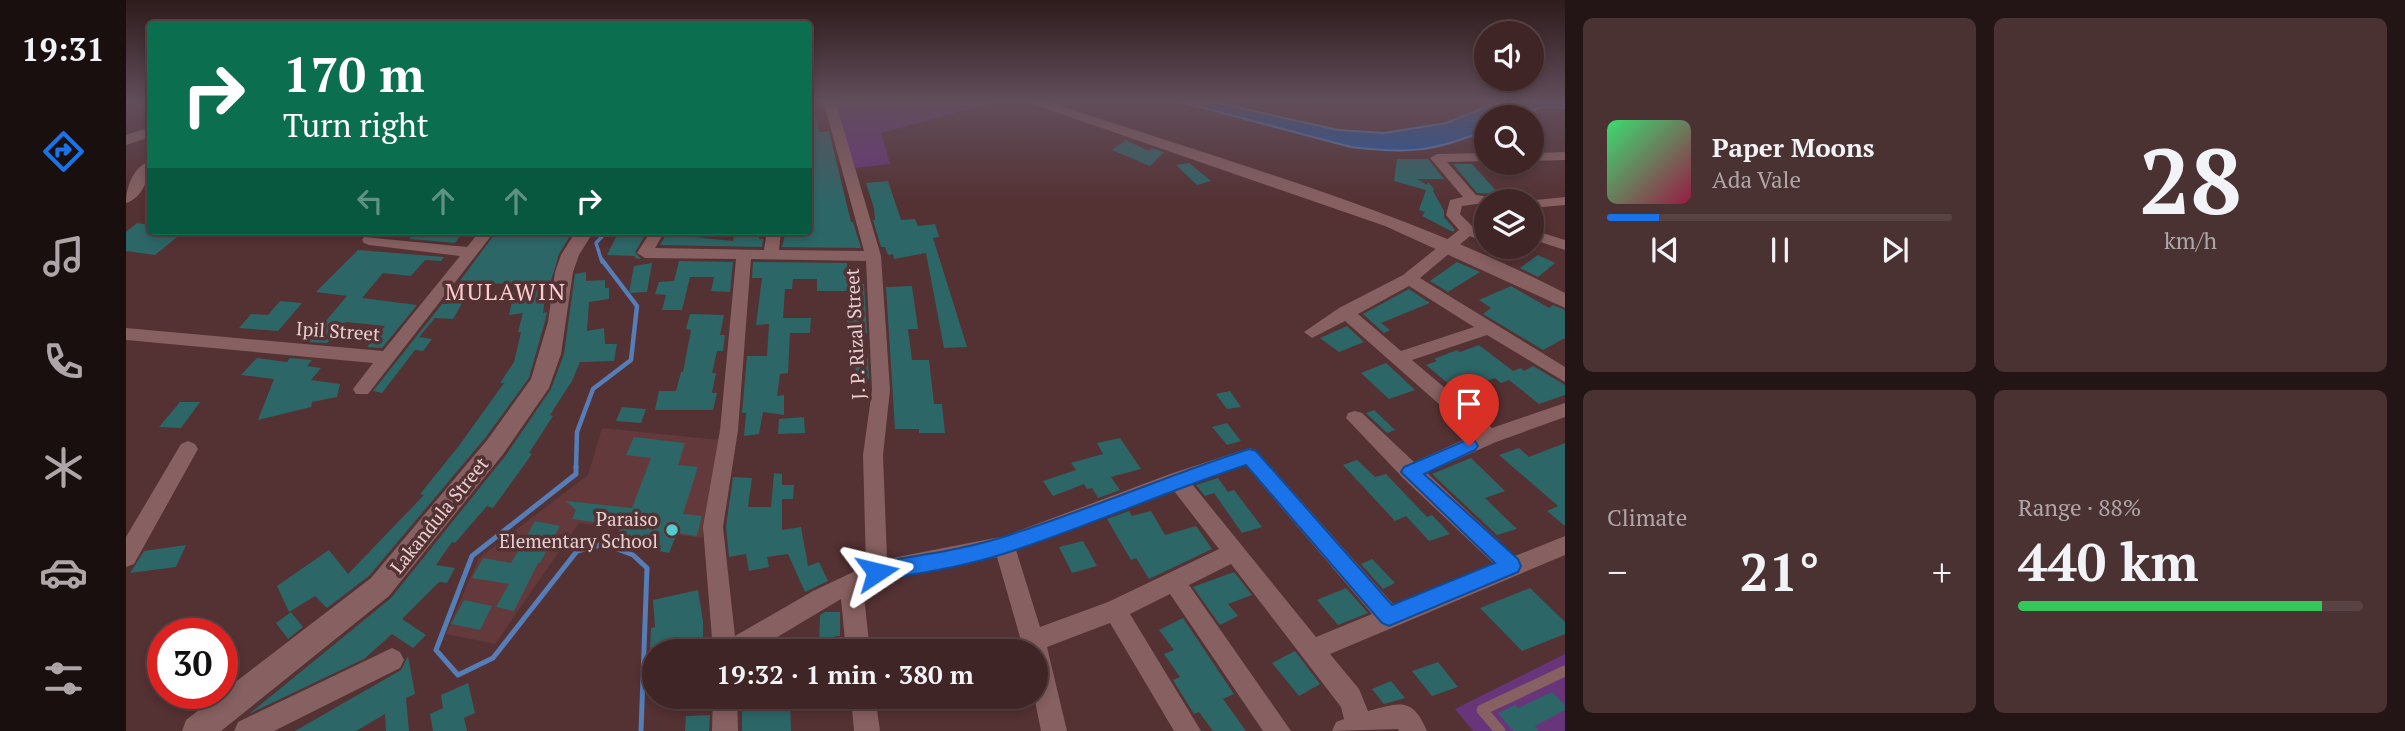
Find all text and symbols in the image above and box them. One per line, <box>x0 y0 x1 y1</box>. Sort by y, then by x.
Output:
map controls <box>1474 21 1544 259</box>
button: sound <box>1474 21 1544 91</box>
text: 19:31 <box>21 28 105 70</box>
text: 170 m <box>283 41 425 106</box>
icon: right <box>168 49 259 140</box>
text: Turn right <box>283 104 429 146</box>
button: search <box>1474 105 1544 175</box>
text: 28 <box>2139 119 2242 240</box>
icon: directions <box>39 127 88 176</box>
text: Paper Moons <box>1712 130 1875 164</box>
text: Ada Vale <box>1712 164 1801 195</box>
icon: left <box>351 182 389 220</box>
icon: ahead <box>424 182 462 220</box>
icon: ahead <box>497 182 535 220</box>
icon: right <box>570 182 608 220</box>
button: layers <box>1474 189 1544 259</box>
text: km/h <box>2164 225 2217 256</box>
icon: previous <box>1646 231 1684 269</box>
icon: pause <box>1761 231 1799 269</box>
icon: next <box>1876 231 1914 269</box>
icon: music <box>39 232 88 281</box>
street label: J. P. Rizal Street <box>839 268 870 400</box>
district label: MULAWIN <box>445 276 567 307</box>
street label: Ipil Street <box>295 315 381 346</box>
icon: phone <box>39 337 88 386</box>
pin <box>1439 374 1499 446</box>
icon: arrive <box>1450 385 1488 423</box>
icon: climate <box>39 443 88 492</box>
street label: Lakandula Street <box>384 451 493 578</box>
text: Range · 88% <box>2018 492 2141 523</box>
text: Climate <box>1607 502 1687 533</box>
place label: Paraiso Elementary School <box>499 506 658 553</box>
marker: Paraiso Elementary School <box>664 522 680 538</box>
text: 440 km <box>2018 527 2199 596</box>
position arrow <box>840 535 914 609</box>
text: 21° <box>1739 537 1820 606</box>
text: − <box>1607 547 1627 597</box>
text: + <box>1932 547 1952 597</box>
icon: car <box>39 548 88 597</box>
speed limit sign: 30 <box>147 618 238 709</box>
icon: filters <box>39 654 88 703</box>
text: 19:32 · 1 min · 380 m <box>716 657 974 691</box>

